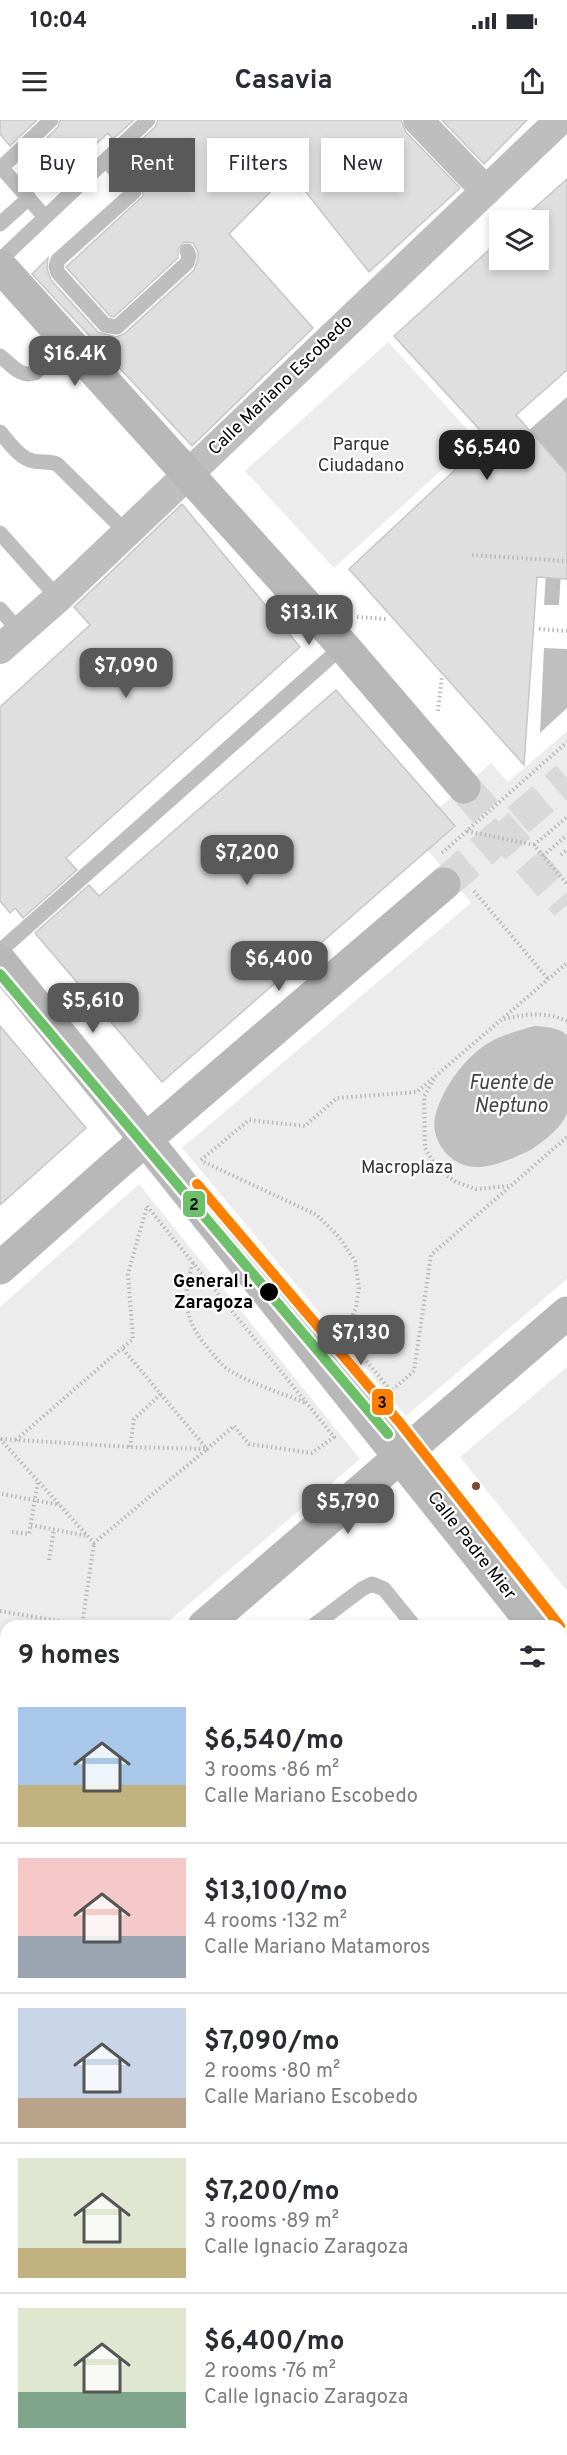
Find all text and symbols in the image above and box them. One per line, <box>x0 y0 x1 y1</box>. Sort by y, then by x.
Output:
text: 10:04 <box>30 8 87 35</box>
text: Casavia <box>235 64 332 98</box>
icon: menu <box>18 65 51 98</box>
icon: share <box>516 65 549 98</box>
chip: Buy <box>18 138 97 192</box>
chip: Rent <box>109 138 195 192</box>
chip: Filters <box>207 138 309 192</box>
chip: New <box>321 138 404 192</box>
map controls <box>489 210 549 270</box>
button: layers <box>489 210 549 270</box>
street label: Calle Mariano Escobedo <box>204 311 358 461</box>
pin: $16.4K <box>26 336 124 387</box>
text: $16.4K <box>43 342 107 368</box>
pin: $6,540 <box>438 430 536 481</box>
park label: Parque Ciudadano <box>318 434 404 478</box>
text: $6,540 <box>453 436 521 462</box>
pin: $13.1K <box>260 595 358 646</box>
text: $13.1K <box>280 601 338 627</box>
pin: $7,090 <box>77 648 175 699</box>
text: $7,090 <box>94 654 158 680</box>
pin: $7,200 <box>198 835 296 886</box>
text: $7,200 <box>215 841 279 867</box>
pin: $6,400 <box>230 941 328 992</box>
text: $6,400 <box>245 947 313 973</box>
pin: $5,610 <box>44 983 142 1034</box>
text: $5,610 <box>62 989 124 1015</box>
water label: Fuente de Neptuno <box>469 1071 554 1120</box>
park label: Macroplaza <box>361 1157 453 1180</box>
line badge: 2 <box>182 1190 206 1218</box>
text: 2 <box>189 1196 199 1216</box>
place label: General I. Zaragoza <box>173 1271 253 1315</box>
marker: General I. Zaragoza <box>258 1281 280 1303</box>
pin: $7,130 <box>312 1315 410 1366</box>
text: $7,130 <box>332 1321 390 1347</box>
line badge: 3 <box>371 1388 394 1416</box>
text: 3 <box>377 1394 387 1414</box>
unlabelled marker <box>470 1480 482 1492</box>
pin: $5,790 <box>299 1484 397 1535</box>
street label: Calle Padre Mier <box>421 1487 521 1605</box>
text: $5,790 <box>316 1490 380 1516</box>
text: 9 homes <box>18 1640 120 1673</box>
icon: filters <box>516 1640 549 1673</box>
text: $6,540/mo <box>204 1725 344 1758</box>
icon: home <box>66 1731 138 1803</box>
text: 3 rooms · 86 m² <box>204 1758 339 1784</box>
text: Calle Mariano Escobedo <box>204 1784 418 1810</box>
text: $13,100/mo <box>204 1876 348 1909</box>
icon: home <box>66 1882 138 1954</box>
text: 4 rooms · 132 m² <box>204 1909 347 1935</box>
text: Calle Mariano Matamoros <box>204 1935 430 1961</box>
text: $7,090/mo <box>204 2026 339 2059</box>
icon: home <box>66 2032 138 2104</box>
text: 2 rooms · 80 m² <box>204 2059 340 2085</box>
text: Calle Mariano Escobedo <box>204 2085 418 2111</box>
text: $7,200/mo <box>204 2176 339 2209</box>
icon: home <box>66 2182 138 2254</box>
text: 3 rooms · 89 m² <box>204 2209 339 2235</box>
text: Calle Ignacio Zaragoza <box>204 2235 408 2261</box>
text: $6,400/mo <box>204 2326 344 2359</box>
icon: home <box>66 2332 138 2404</box>
text: 2 rooms · 76 m² <box>204 2359 336 2385</box>
text: Calle Ignacio Zaragoza <box>204 2385 408 2411</box>

